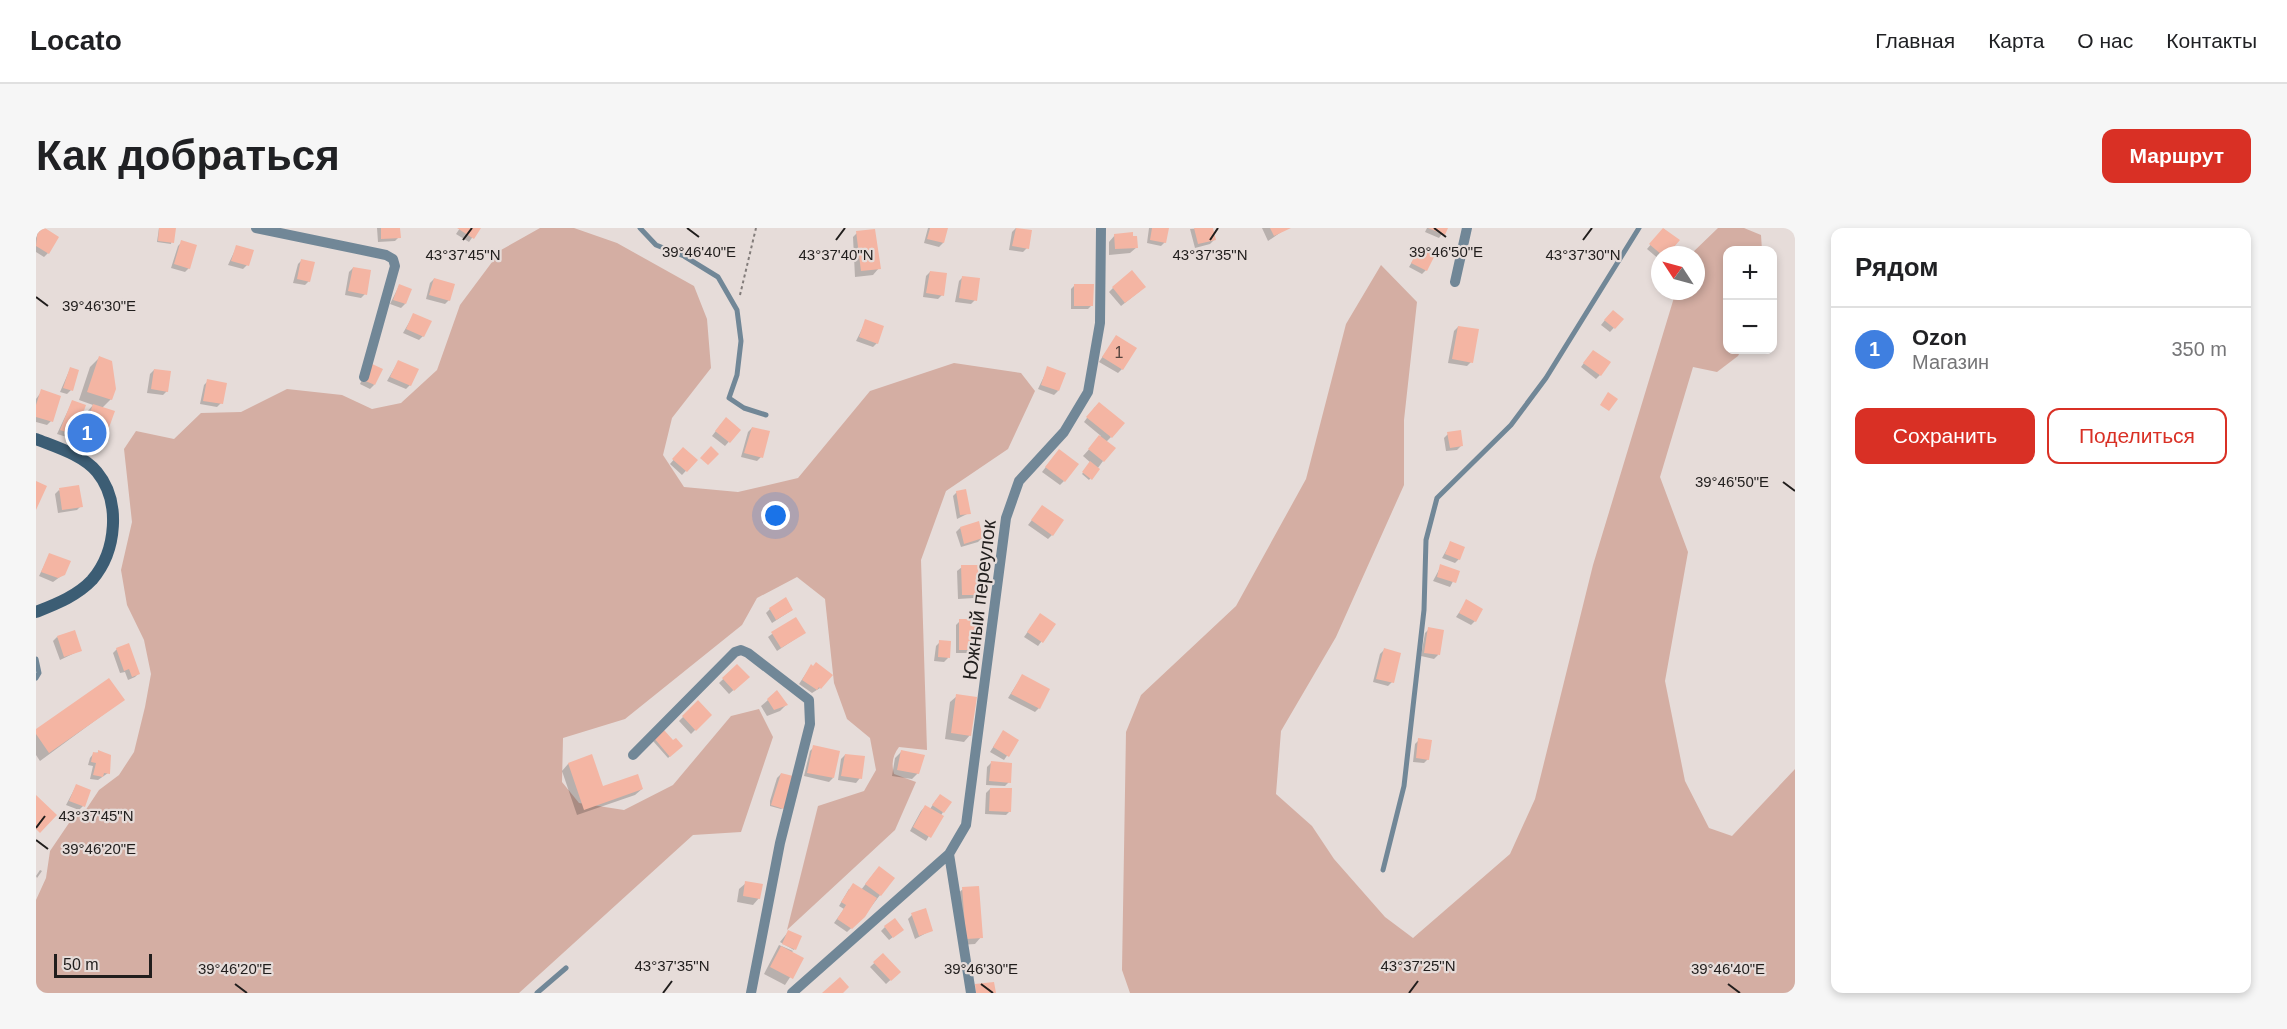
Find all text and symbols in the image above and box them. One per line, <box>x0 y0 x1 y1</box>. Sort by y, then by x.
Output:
text: Locato <box>30 25 122 56</box>
text: Главная <box>1875 29 1955 52</box>
text: Карта <box>1988 29 2044 52</box>
text: О нас <box>2077 29 2133 52</box>
text: Контакты <box>2166 29 2257 52</box>
button: Маршрут <box>2102 129 2251 183</box>
text: Как добраться <box>36 132 340 179</box>
text: 39°46'40"E <box>662 243 736 260</box>
text: 39°46'50"E <box>1409 243 1483 260</box>
text: 43°37'45"N <box>425 246 501 263</box>
text: 43°37'40"N <box>798 246 874 263</box>
text: 43°37'35"N <box>1172 246 1248 263</box>
text: 43°37'30"N <box>1545 246 1621 263</box>
north arrow <box>1651 246 1705 300</box>
map controls <box>1723 246 1777 354</box>
button: + <box>1723 246 1777 300</box>
text: Рядом <box>1855 252 1938 282</box>
text: 39°46'30"E <box>62 297 136 314</box>
button: − <box>1723 300 1777 354</box>
text: Ozon <box>1912 325 1967 350</box>
text: 1 <box>1869 338 1880 360</box>
text: 350 m <box>2171 338 2227 360</box>
house number: 1 <box>1115 344 1124 361</box>
text: Магазин <box>1912 351 1989 373</box>
button: Сохранить <box>1855 408 2035 464</box>
button: Поделиться <box>2047 408 2227 464</box>
pin: 1 <box>68 410 106 456</box>
text: 39°46'50"E <box>1695 473 1769 490</box>
your location <box>761 501 790 530</box>
street label: Южный переулок <box>958 518 1000 681</box>
text: 43°37'45"N <box>58 807 134 824</box>
text: 39°46'20"E <box>62 840 136 857</box>
scale bar <box>54 951 152 978</box>
text: 50 m <box>63 956 99 973</box>
text: 43°37'35"N <box>634 957 710 974</box>
text: 43°37'25"N <box>1380 957 1456 974</box>
text: 39°46'20"E <box>198 960 272 977</box>
text: 39°46'30"E <box>944 960 1018 977</box>
text: 39°46'40"E <box>1691 960 1765 977</box>

